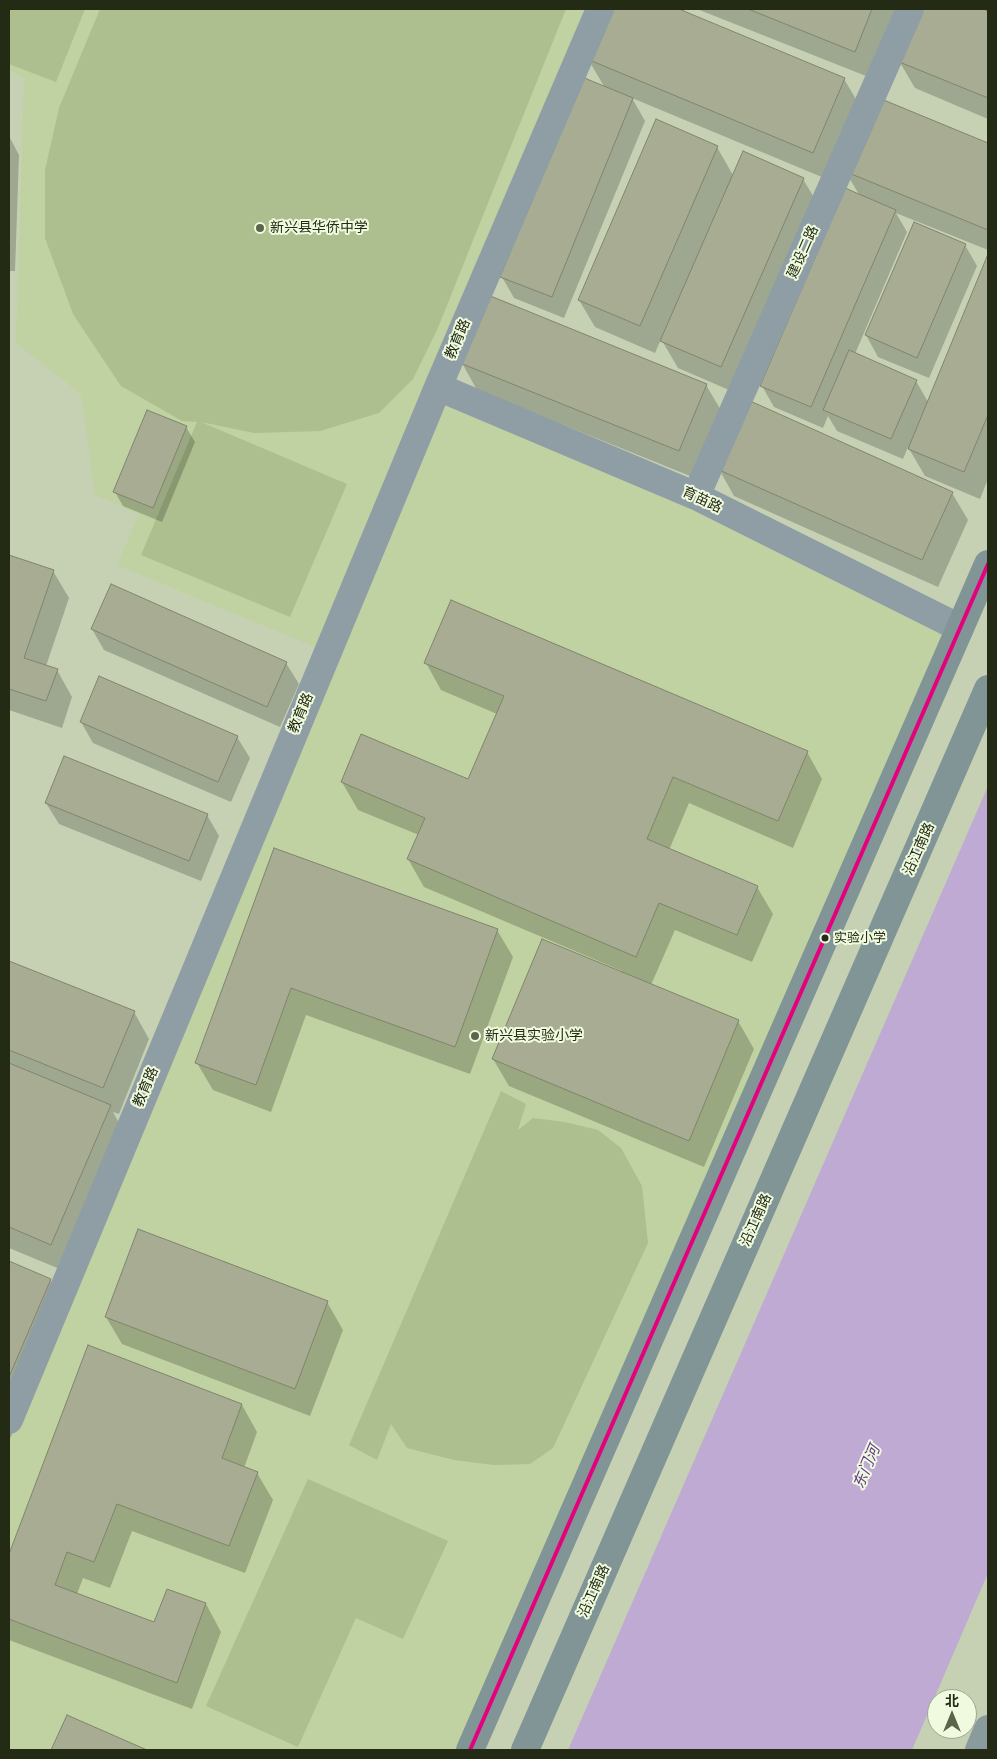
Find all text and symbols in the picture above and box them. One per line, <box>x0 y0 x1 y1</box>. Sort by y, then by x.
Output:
place label: 新兴县华侨中学 <box>270 220 368 236</box>
marker: 新兴县华侨中学 <box>254 222 266 234</box>
street label: 建设二路 <box>784 223 822 281</box>
street label: 教育路 <box>442 316 474 362</box>
street label: 育苗路 <box>679 484 725 516</box>
street label: 教育路 <box>285 690 317 736</box>
street label: 沿江南路 <box>900 820 938 878</box>
place label: 实验小学 <box>834 930 886 946</box>
marker: 实验小学 <box>820 933 830 943</box>
place label: 新兴县实验小学 <box>485 1028 583 1044</box>
marker: 新兴县实验小学 <box>469 1030 481 1042</box>
street label: 教育路 <box>130 1064 162 1110</box>
street label: 沿江南路 <box>737 1191 775 1249</box>
water label: 东门河 <box>850 1443 884 1491</box>
street label: 沿江南路 <box>575 1562 613 1620</box>
north arrow <box>927 1689 977 1739</box>
text: 北 <box>945 1690 959 1710</box>

